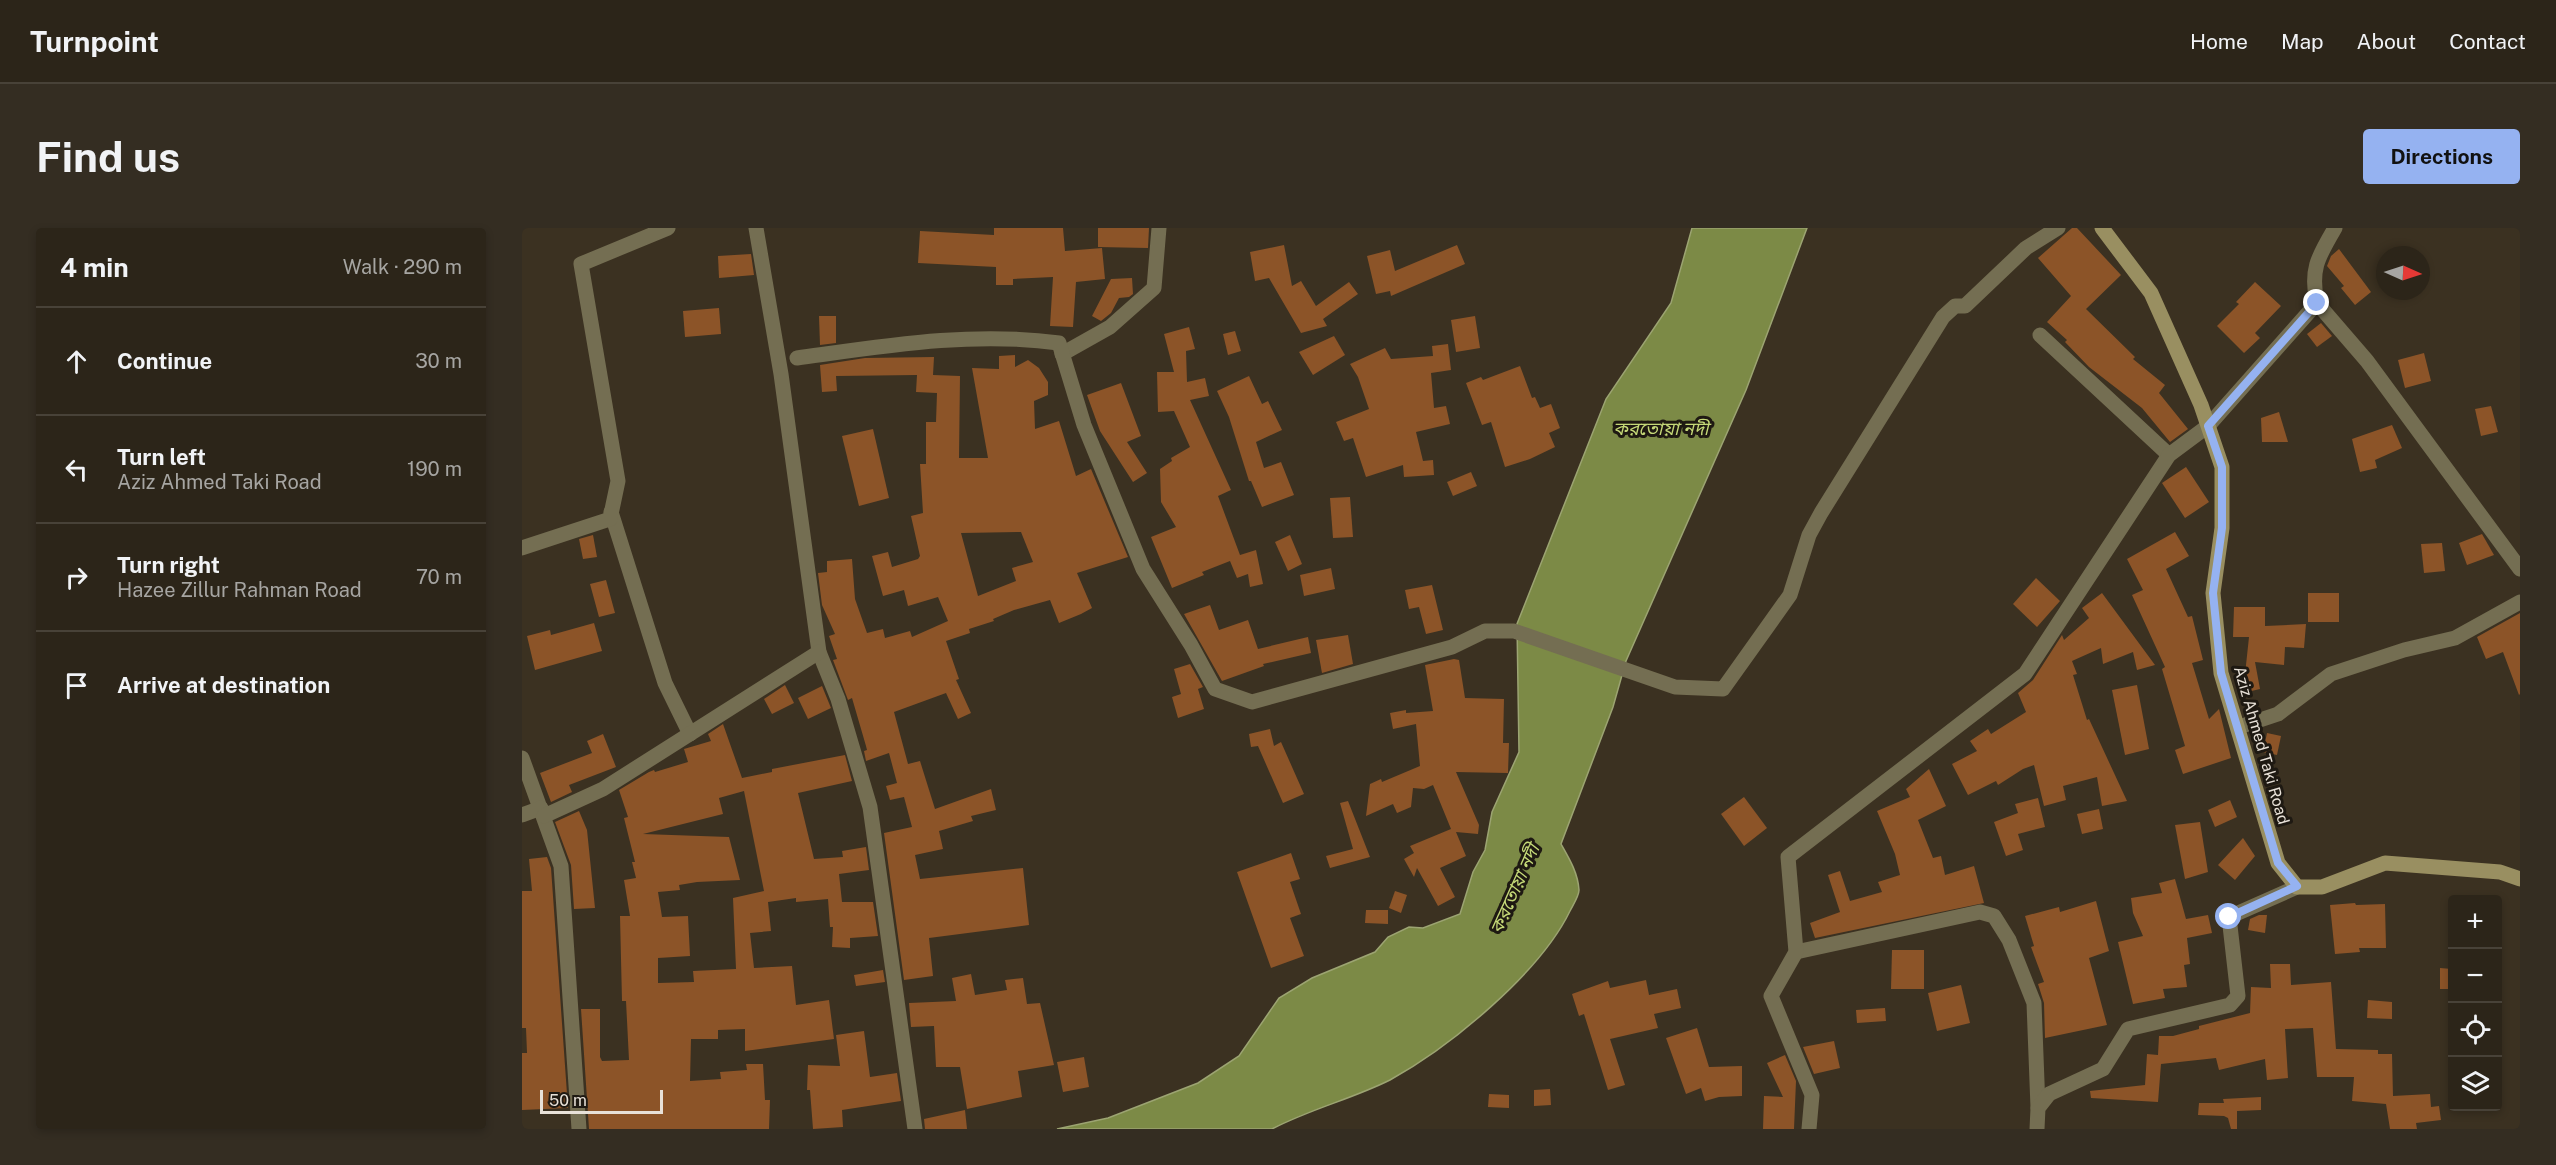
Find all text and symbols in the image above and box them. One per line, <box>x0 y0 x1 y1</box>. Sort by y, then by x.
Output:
text: Turnpoint <box>30 25 159 58</box>
text: Home <box>2190 29 2248 54</box>
text: Map <box>2281 29 2324 54</box>
text: About <box>2357 29 2416 54</box>
text: Contact <box>2449 29 2526 54</box>
button: Directions <box>2363 129 2520 184</box>
text: Find us <box>36 132 180 181</box>
north arrow <box>2376 246 2430 300</box>
text: 4 min <box>60 252 129 283</box>
text: Walk · 290 m <box>343 255 462 279</box>
route end <box>2303 289 2329 315</box>
icon: ahead <box>60 345 93 378</box>
text: Continue <box>117 348 212 374</box>
text: 30 m <box>415 349 462 373</box>
water label: করতোয়া নদী <box>1613 418 1712 439</box>
text: Turn left <box>117 444 206 470</box>
icon: left <box>60 453 93 486</box>
text: 190 m <box>407 457 462 481</box>
text: Aziz Ahmed Taki Road <box>117 470 322 494</box>
text: Turn right <box>117 552 220 578</box>
icon: right <box>60 561 93 594</box>
text: 70 m <box>416 565 462 589</box>
text: Hazee Zillur Rahman Road <box>117 578 362 602</box>
street label: Aziz Ahmed Taki Road <box>2230 664 2293 826</box>
icon: arrive <box>60 669 93 702</box>
text: Arrive at destination <box>117 672 330 698</box>
water label: করতোয়া নদী <box>1486 838 1545 937</box>
map controls <box>2448 895 2502 1111</box>
button: + <box>2448 895 2502 949</box>
route start <box>2215 903 2241 929</box>
button: − <box>2448 949 2502 1003</box>
button: locate <box>2448 1003 2502 1057</box>
button: layers <box>2448 1057 2502 1111</box>
scale bar <box>540 1087 663 1114</box>
text: 50 m <box>549 1091 587 1110</box>

